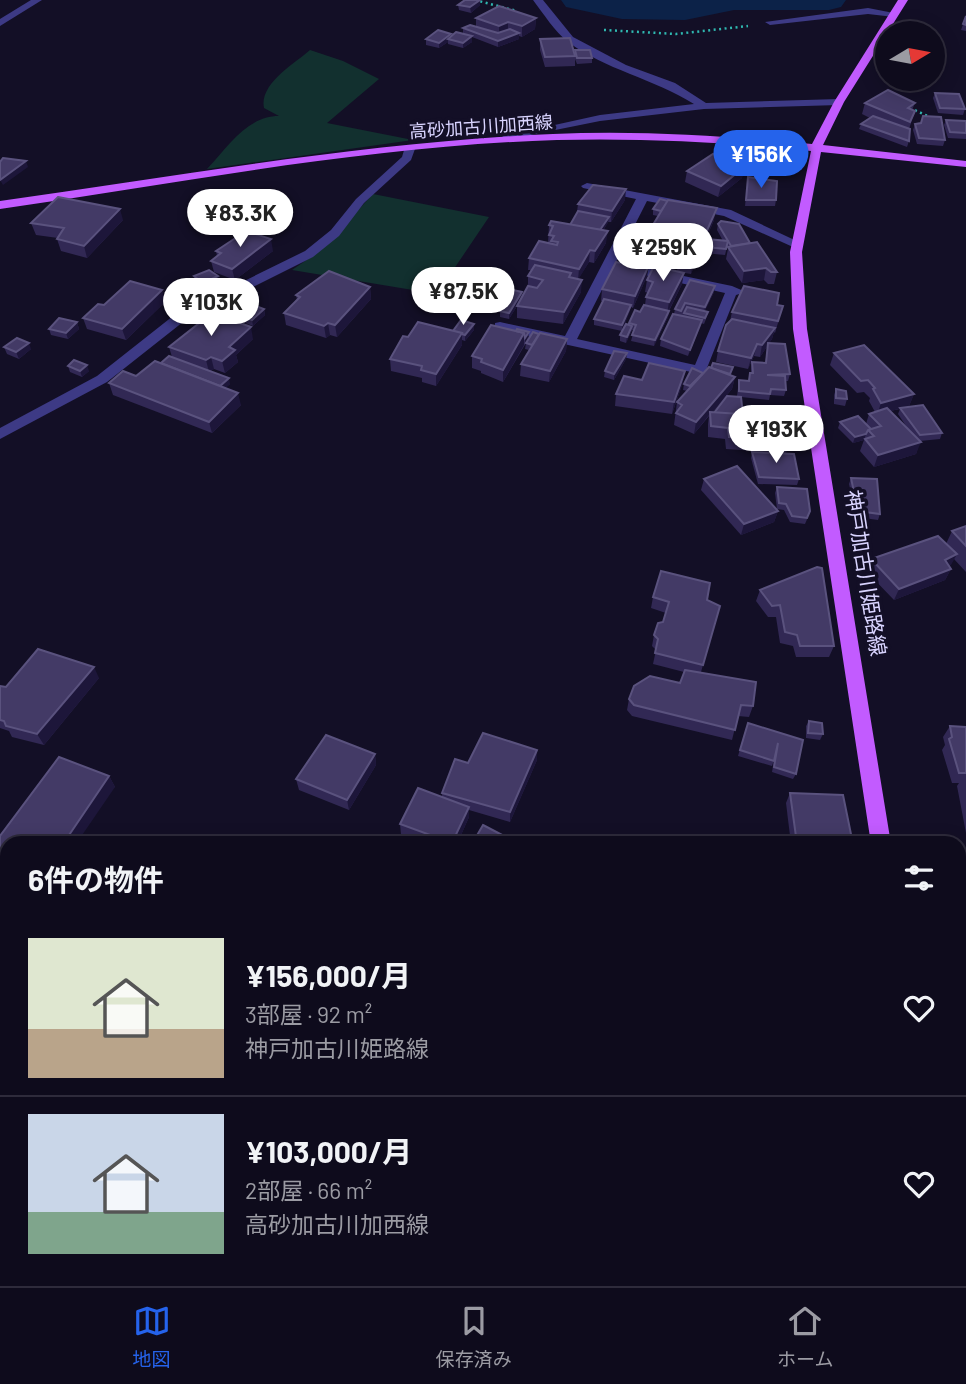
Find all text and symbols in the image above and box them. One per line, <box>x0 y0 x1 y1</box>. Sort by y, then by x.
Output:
north arrow <box>875 21 945 91</box>
map controls <box>875 21 945 91</box>
street label: 高砂加古川加西線 <box>408 110 554 142</box>
pin: ¥156K <box>712 130 810 190</box>
text: ¥156K <box>729 139 793 167</box>
pin: ¥83.3K <box>183 190 297 249</box>
text: ¥83.3K <box>203 198 277 226</box>
pin: ¥259K <box>614 224 712 283</box>
text: ¥259K <box>629 232 697 260</box>
pin: ¥87.5K <box>406 268 520 327</box>
text: ¥87.5K <box>427 276 499 304</box>
pin: ¥103K <box>162 278 260 338</box>
text: ¥103K <box>179 287 243 315</box>
pin: ¥193K <box>727 406 825 465</box>
text: ¥193K <box>745 414 807 442</box>
street label: 神戸加古川姫路線 <box>841 488 892 658</box>
icon: filters <box>900 859 938 897</box>
text: 6件の物件 <box>28 861 164 897</box>
text: ¥156,000/月 <box>245 957 411 993</box>
icon: home <box>84 966 168 1050</box>
icon: heart <box>900 989 938 1027</box>
text: 3部屋 · 92 m² <box>245 1000 372 1028</box>
text: 神戸加古川姫路線 <box>245 1034 429 1062</box>
text: ¥103,000/月 <box>245 1133 412 1169</box>
icon: home <box>84 1142 168 1226</box>
icon: heart <box>900 1165 938 1203</box>
text: 2部屋 · 66 m² <box>245 1176 372 1204</box>
text: 高砂加古川加西線 <box>245 1210 429 1238</box>
tab: 地図 <box>133 1302 171 1371</box>
tab: 保存済み <box>436 1302 512 1371</box>
tab: ホーム <box>777 1302 833 1371</box>

